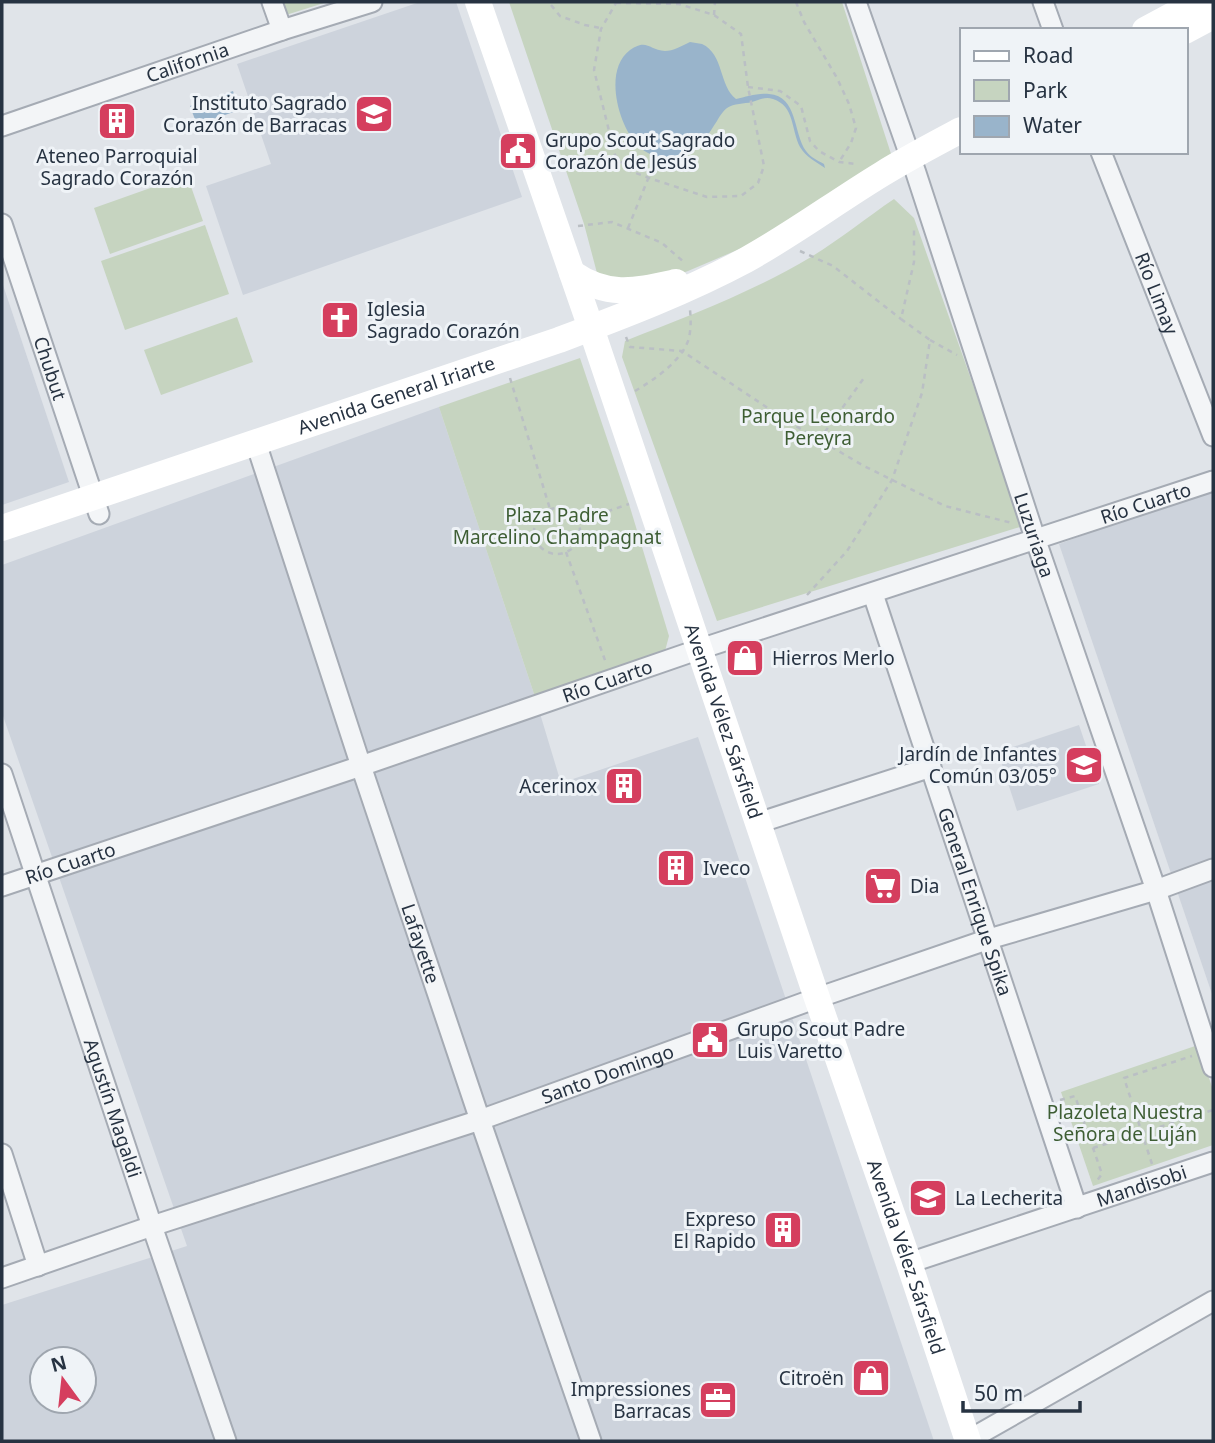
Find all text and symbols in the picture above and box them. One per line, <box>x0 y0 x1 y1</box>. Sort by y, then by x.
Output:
legend <box>960 28 1187 154</box>
street label: California <box>143 36 232 89</box>
text: Road <box>1023 41 1073 69</box>
text: Park <box>1023 76 1068 104</box>
place label: Instituto Sagrado Corazón de Barracas <box>163 90 347 138</box>
school or university icon: Instituto Sagrado Corazón de Barracas <box>353 93 395 135</box>
building icon: Ateneo Parroquial Sagrado Corazón <box>96 100 138 142</box>
text: Water <box>1023 111 1082 139</box>
place label: Grupo Scout Sagrado Corazón de Jesús <box>545 127 735 175</box>
public building icon: Grupo Scout Sagrado Corazón de Jesús <box>497 130 539 172</box>
place label: Ateneo Parroquial Sagrado Corazón <box>36 143 198 191</box>
street label: Río Limay <box>1129 249 1185 339</box>
place label: Iglesia Sagrado Corazón <box>367 296 520 344</box>
church icon: Iglesia Sagrado Corazón <box>319 299 361 341</box>
street label: Chubut <box>27 333 73 404</box>
street label: Avenida General Iriarte <box>294 350 498 440</box>
park label: Parque Leonardo Pereyra <box>741 403 895 451</box>
street label: Río Cuarto <box>1097 476 1194 530</box>
street label: Luzuriaga <box>1008 489 1061 581</box>
park label: Plaza Padre Marcelino Champagnat <box>453 502 661 550</box>
street label: Avenida Vélez Sársfield <box>679 620 769 822</box>
shop icon: Hierros Merlo <box>724 637 766 679</box>
place label: Hierros Merlo <box>772 645 895 671</box>
street label: Río Cuarto <box>559 653 656 709</box>
place label: Jardín de Infantes Común 03/05° <box>897 741 1057 789</box>
school or university icon: Jardín de Infantes Común 03/05° <box>1063 744 1105 786</box>
building icon: Acerinox <box>603 765 645 807</box>
place label: Acerinox <box>519 773 597 799</box>
street label: General Enrique Spika <box>932 804 1019 999</box>
street label: Río Cuarto <box>22 836 119 890</box>
building icon: Iveco <box>655 847 697 889</box>
place label: Iveco <box>703 855 750 881</box>
supermarket icon: Dia <box>862 865 904 907</box>
place label: Dia <box>910 873 939 899</box>
street label: Lafayette <box>395 900 446 987</box>
place label: Grupo Scout Padre Luis Varetto <box>737 1016 905 1064</box>
public building icon: Grupo Scout Padre Luis Varetto <box>689 1019 731 1061</box>
street label: Agustín Magaldi <box>78 1035 148 1181</box>
street label: Santo Domingo <box>538 1038 677 1110</box>
park label: Plazoleta Nuestra Señora de Luján <box>1047 1099 1203 1147</box>
street label: Avenida Vélez Sársfield <box>861 1156 951 1358</box>
street label: Mandisobi <box>1093 1159 1190 1213</box>
school or university icon: La Lecherita <box>907 1177 949 1219</box>
place label: La Lecherita <box>955 1185 1063 1211</box>
place label: Expreso El Rapido <box>673 1206 756 1254</box>
building icon: Expreso El Rapido <box>762 1209 804 1251</box>
north arrow <box>28 1345 98 1415</box>
text: N <box>48 1349 69 1378</box>
shop icon: Citroën <box>850 1357 892 1399</box>
place label: Citroën <box>779 1365 844 1391</box>
scale bar <box>963 1370 1080 1414</box>
place label: Impressiones Barracas <box>571 1376 691 1424</box>
office icon: Impressiones Barracas <box>697 1379 739 1421</box>
text: 50 m <box>974 1379 1023 1407</box>

